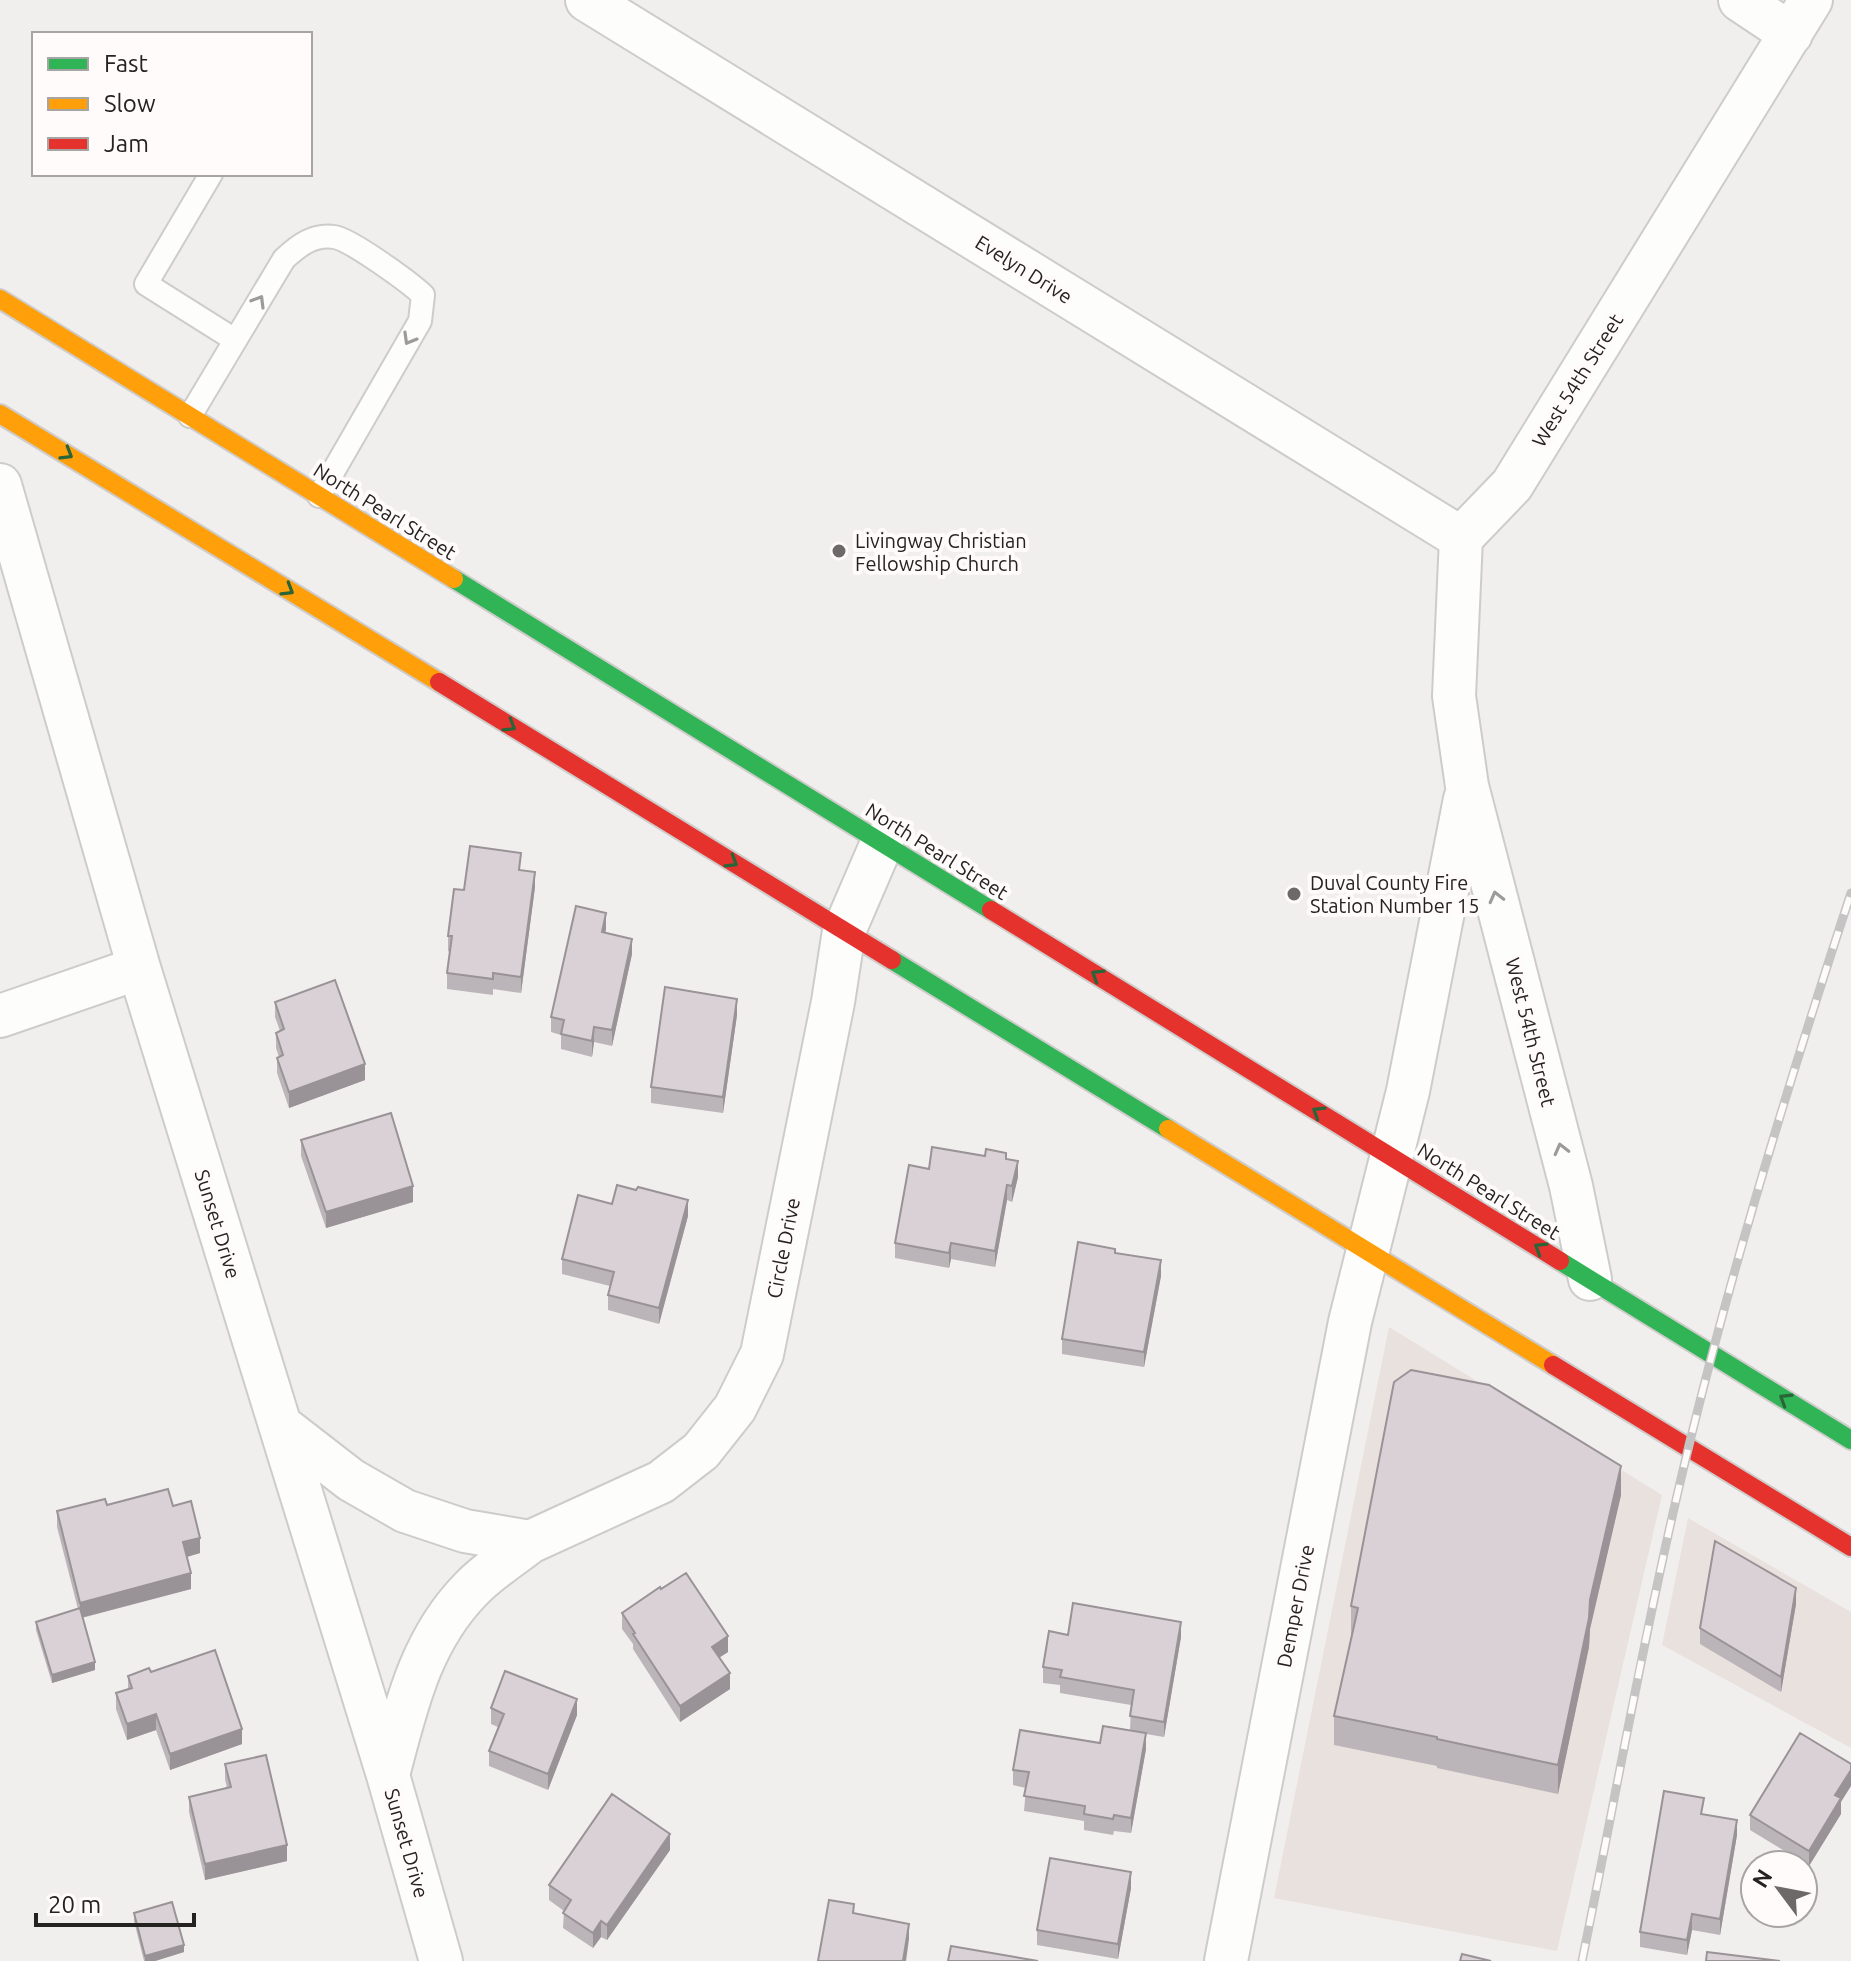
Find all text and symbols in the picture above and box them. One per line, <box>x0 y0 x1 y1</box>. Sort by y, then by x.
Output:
legend <box>32 32 312 176</box>
text: Fast <box>104 50 148 77</box>
text: Slow <box>104 90 156 117</box>
text: Jam <box>104 130 149 157</box>
street label: Evelyn Drive <box>971 230 1077 308</box>
one-way arrow <box>249 295 264 310</box>
street label: West 54th Street <box>1527 309 1627 451</box>
one-way arrow <box>403 330 419 345</box>
one-way arrow <box>58 445 72 460</box>
street label: North Pearl Street <box>310 458 461 564</box>
place label: Livingway Christian Fellowship Church <box>855 529 1027 575</box>
marker: Livingway Christian Fellowship Church <box>830 542 848 560</box>
one-way arrow <box>279 580 294 596</box>
one-way arrow <box>501 716 516 732</box>
street label: North Pearl Street <box>862 798 1013 904</box>
one-way arrow <box>723 852 738 867</box>
place label: Duval County Fire Station Number 15 <box>1310 871 1479 917</box>
marker: Duval County Fire Station Number 15 <box>1285 885 1303 903</box>
one-way arrow <box>1489 890 1506 904</box>
street label: West 54th Street <box>1501 955 1561 1109</box>
one-way arrow <box>1091 970 1106 985</box>
one-way arrow <box>1312 1106 1327 1121</box>
street label: North Pearl Street <box>1414 1138 1565 1244</box>
one-way arrow <box>1553 1142 1570 1156</box>
street label: Sunset Drive <box>191 1167 245 1281</box>
street label: Circle Drive <box>762 1196 804 1300</box>
one-way arrow <box>1534 1242 1549 1258</box>
one-way arrow <box>1779 1394 1794 1409</box>
street label: Demper Drive <box>1272 1543 1318 1669</box>
street label: Sunset Drive <box>380 1786 434 1900</box>
north arrow <box>1739 1849 1819 1929</box>
text: N <box>1747 1865 1777 1892</box>
scale bar <box>36 1877 194 1927</box>
text: 20 m <box>48 1891 101 1918</box>

